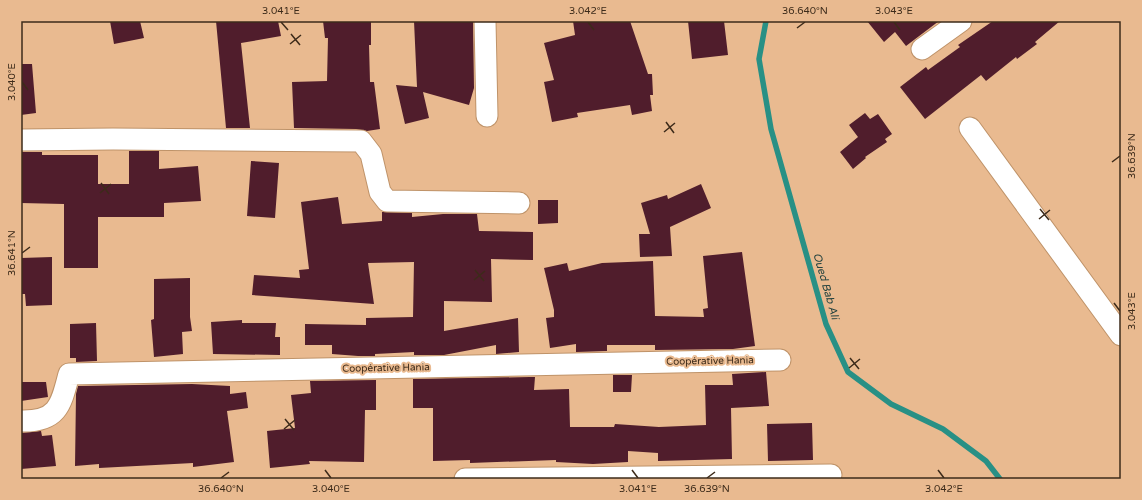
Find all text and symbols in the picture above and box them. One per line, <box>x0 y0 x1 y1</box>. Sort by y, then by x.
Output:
text: 3.041°E <box>262 5 300 17</box>
text: 3.042°E <box>569 5 607 17</box>
text: 36.640°N <box>782 5 828 17</box>
text: 3.043°E <box>875 5 913 17</box>
text: 3.040°E <box>6 63 18 101</box>
text: 36.639°N <box>1126 133 1138 179</box>
text: 36.641°N <box>6 230 18 276</box>
water label: Oued Bab Ali <box>810 251 842 322</box>
text: 3.043°E <box>1126 292 1138 330</box>
street label: Coopérative Hania <box>666 354 754 368</box>
street label: Coopérative Hania <box>342 361 430 375</box>
text: 36.640°N <box>198 483 244 495</box>
text: 3.040°E <box>312 483 350 495</box>
text: 3.041°E <box>619 483 657 495</box>
text: 36.639°N <box>684 483 730 495</box>
text: 3.042°E <box>925 483 963 495</box>

